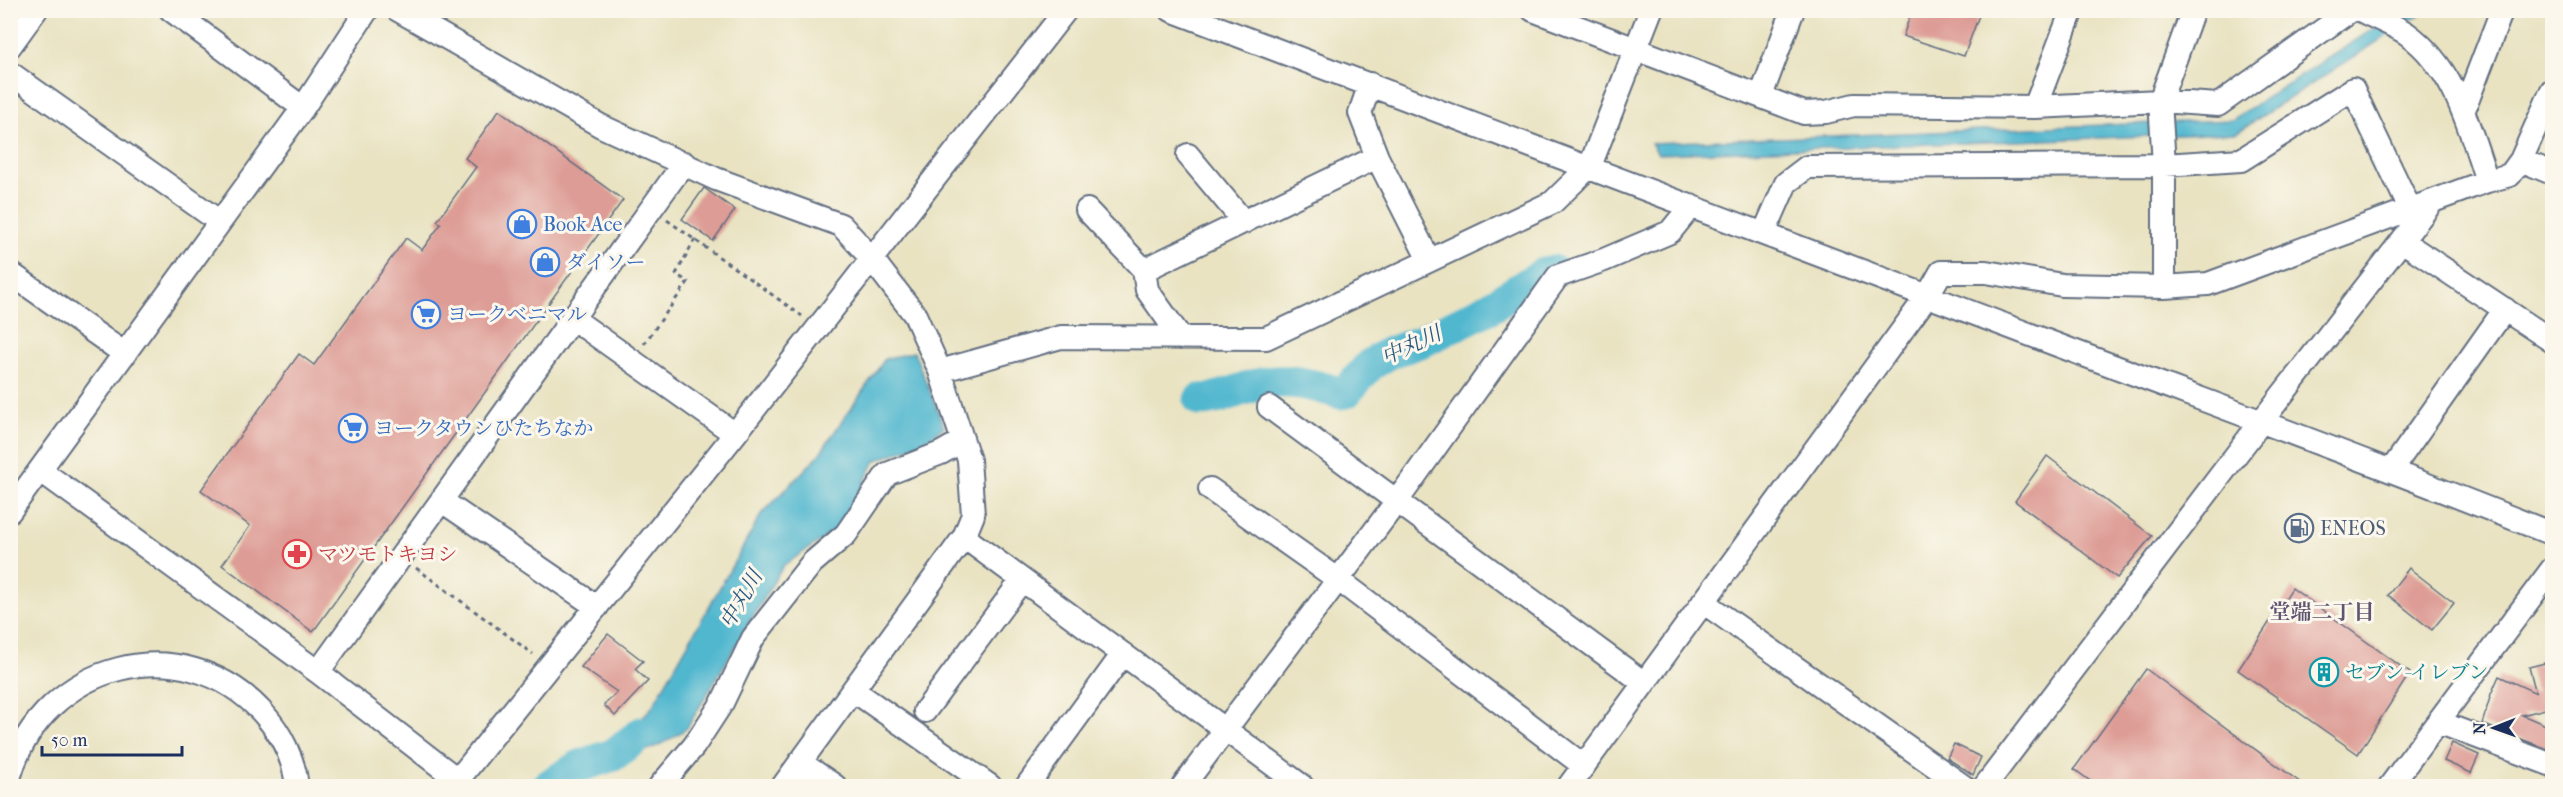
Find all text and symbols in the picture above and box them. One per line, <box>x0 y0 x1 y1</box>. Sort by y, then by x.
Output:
shop icon: Book Ace <box>506 208 538 240</box>
place label: Book Ace <box>543 213 623 236</box>
shop icon: ダイソー <box>529 246 561 278</box>
place label: ダイソー <box>566 251 646 274</box>
supermarket icon: ヨークベニマル <box>410 298 442 330</box>
place label: ヨークベニマル <box>447 303 587 326</box>
water label: 中丸川 <box>1377 320 1446 369</box>
supermarket icon: ヨークタウンひたちなか <box>337 412 369 444</box>
place label: ヨークタウンひたちなか <box>374 417 594 440</box>
fuel station icon: ENEOS <box>2283 512 2315 544</box>
place label: ENEOS <box>2320 517 2386 540</box>
pharmacy icon: マツモトキヨシ <box>281 538 313 570</box>
place label: マツモトキヨシ <box>318 543 457 566</box>
water label: 中丸川 <box>715 564 768 632</box>
district label: 堂端二丁目 <box>2270 600 2375 624</box>
building icon: セブン-イレブン <box>2308 656 2340 688</box>
place label: セブン-イレブン <box>2345 661 2489 684</box>
north arrow <box>2464 698 2524 758</box>
scale bar <box>42 719 182 757</box>
text: N <box>2470 721 2489 734</box>
text: 50 m <box>51 730 88 751</box>

